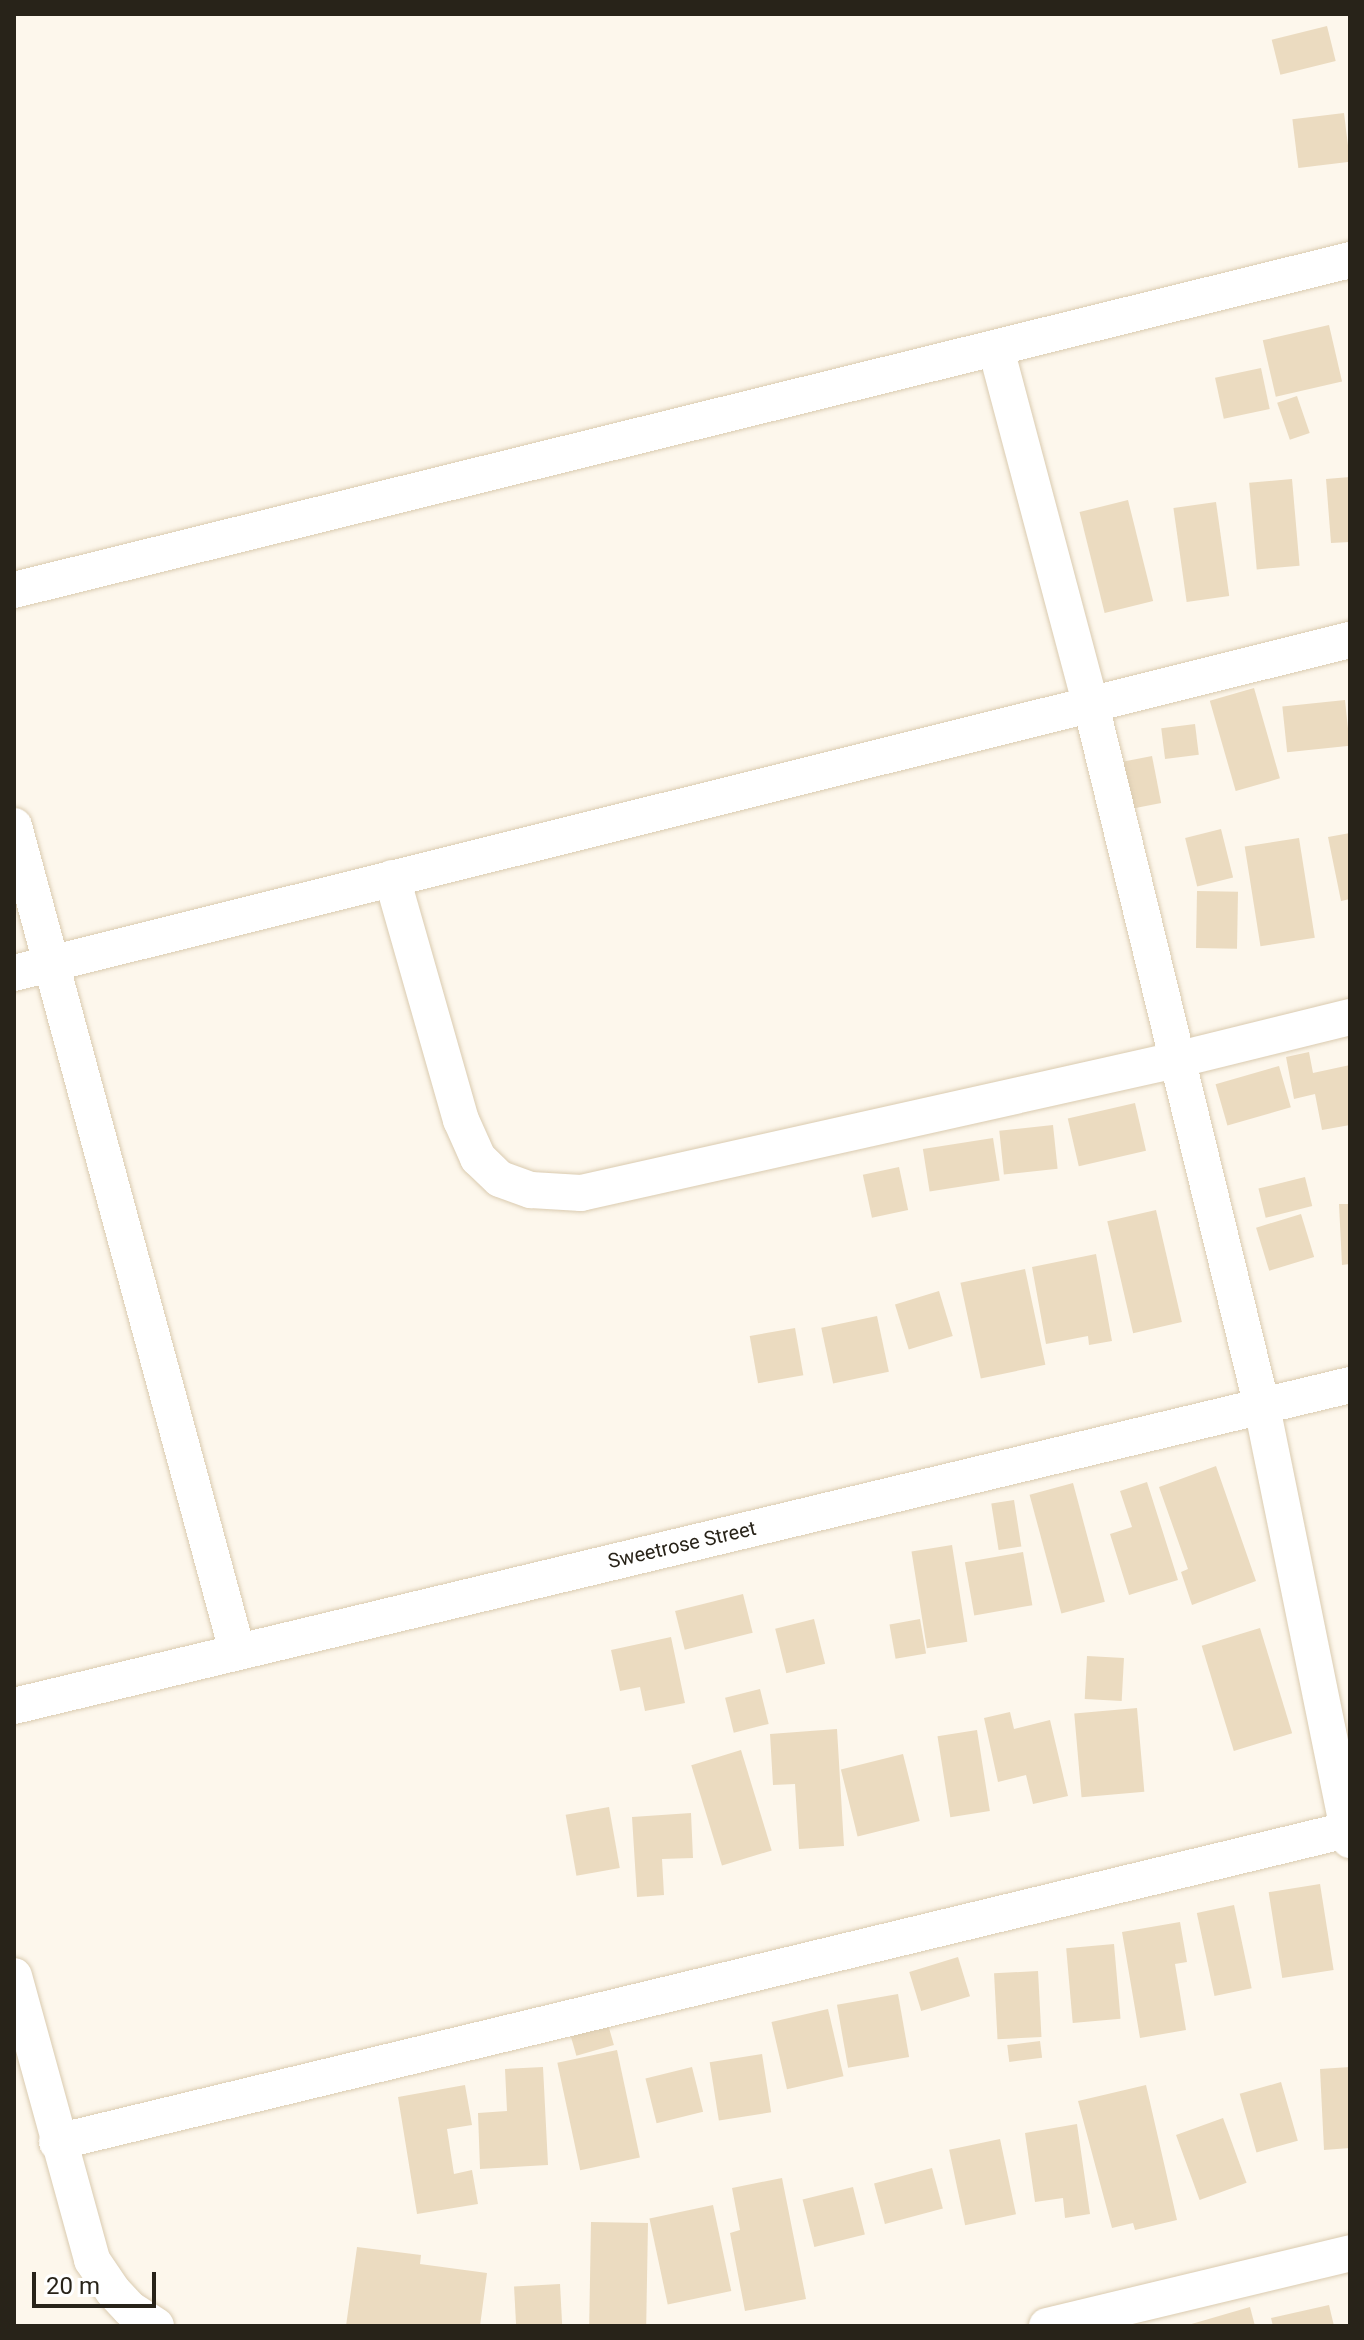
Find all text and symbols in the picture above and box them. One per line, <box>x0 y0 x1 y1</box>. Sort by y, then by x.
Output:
street label: Sweetrose Street <box>606 1516 758 1574</box>
scale bar <box>36 2256 160 2306</box>
text: 20 m <box>46 2272 100 2300</box>

